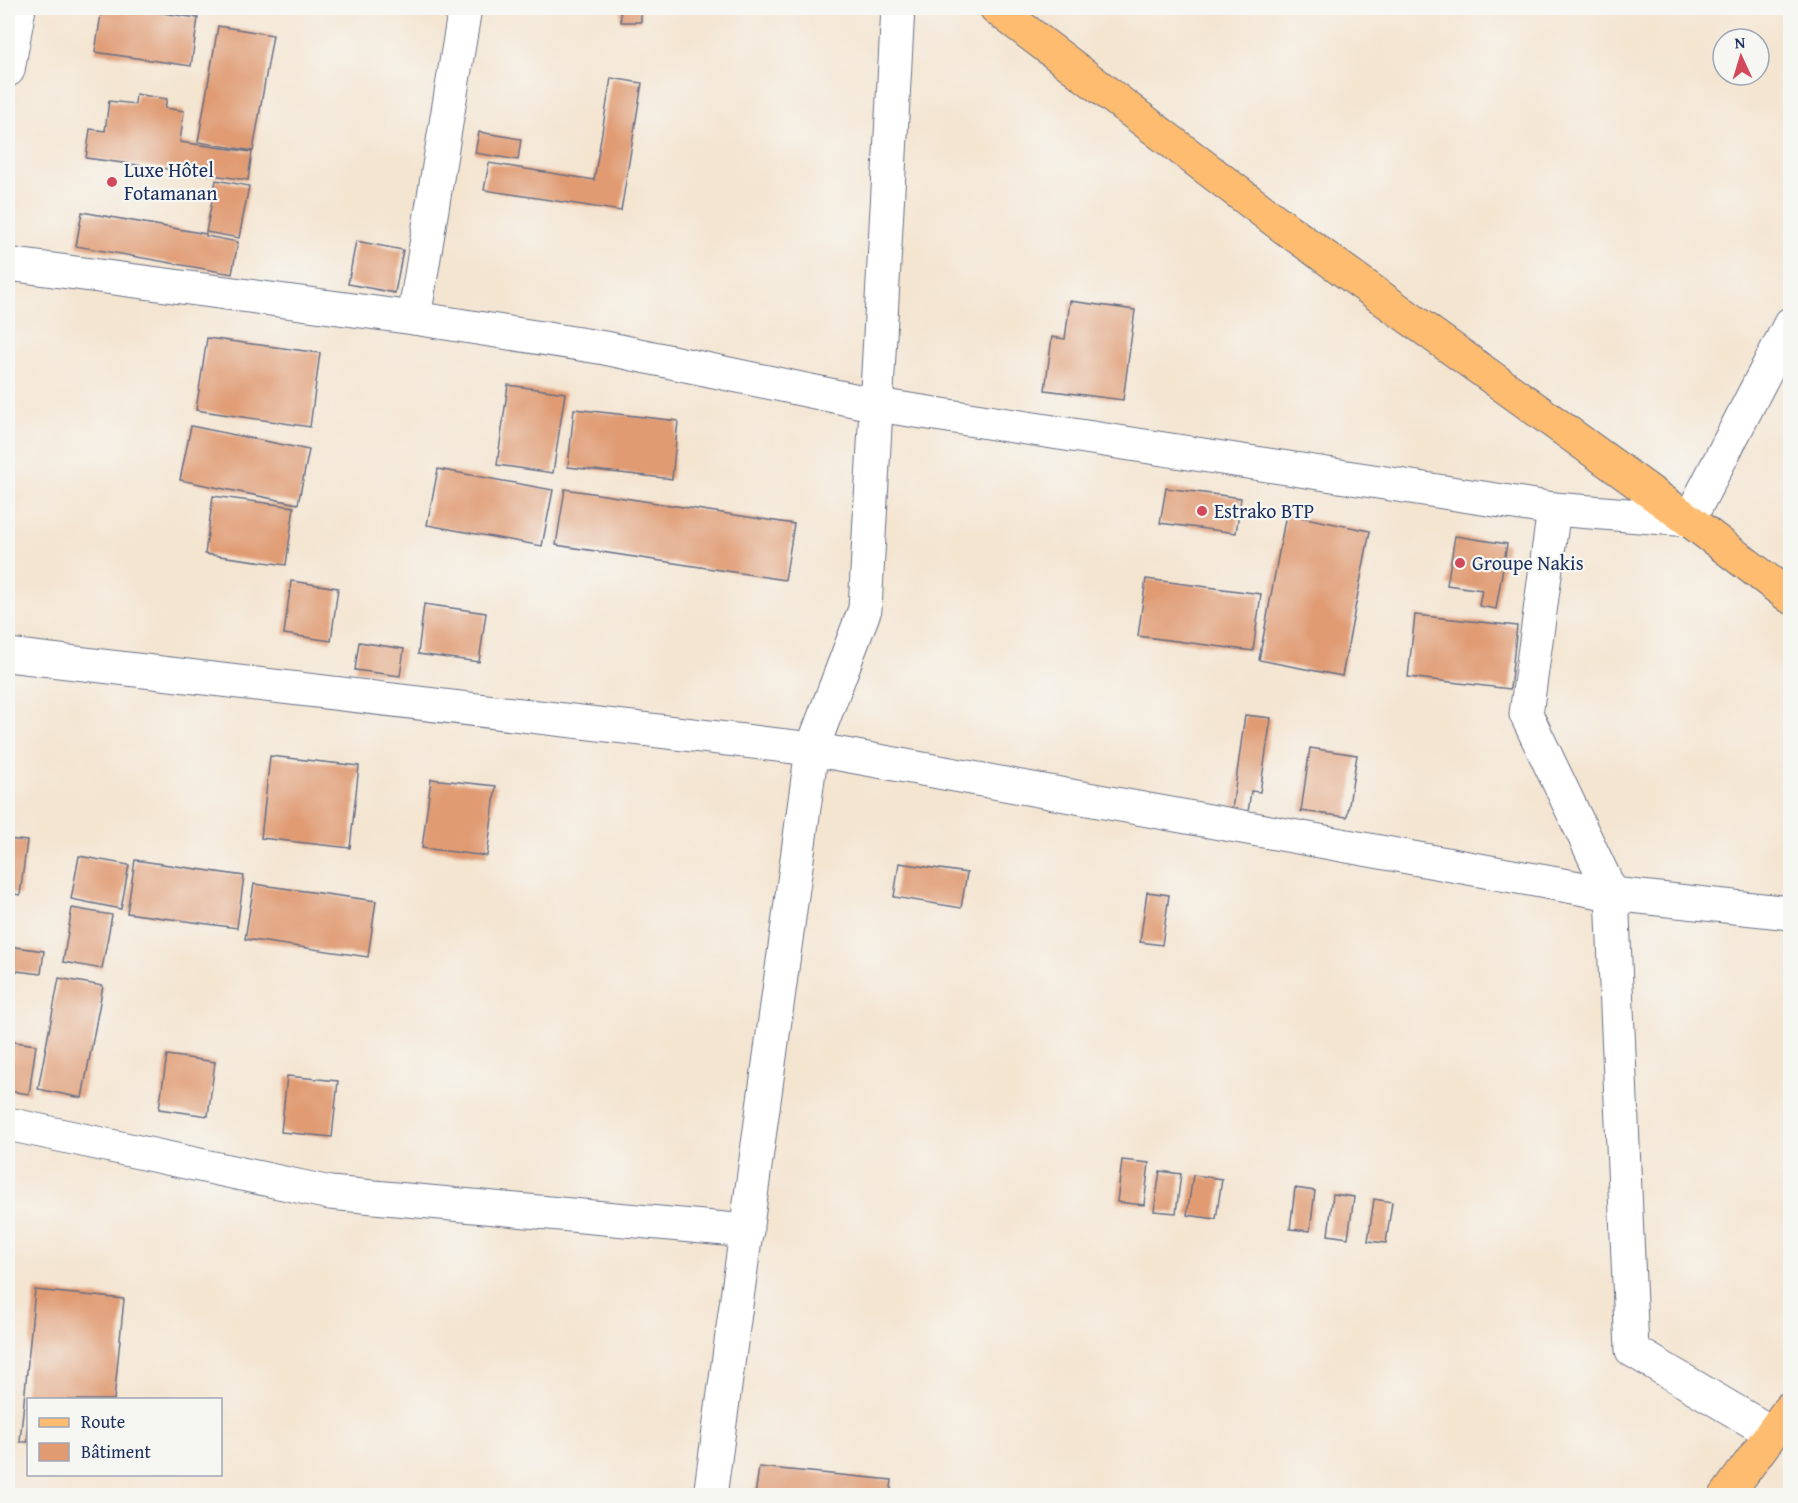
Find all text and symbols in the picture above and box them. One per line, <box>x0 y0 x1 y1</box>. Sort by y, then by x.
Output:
north arrow <box>1711 27 1771 87</box>
text: N <box>1734 30 1746 54</box>
place label: Luxe Hôtel Fotamanan <box>124 155 217 207</box>
marker: Luxe Hôtel Fotamanan <box>105 175 119 189</box>
place label: Estrako BTP <box>1214 496 1314 525</box>
marker: Estrako BTP <box>1195 504 1209 518</box>
place label: Groupe Nakis <box>1472 548 1584 577</box>
marker: Groupe Nakis <box>1453 556 1467 570</box>
legend <box>27 1398 222 1476</box>
text: Route <box>81 1408 125 1435</box>
text: Bâtiment <box>81 1438 151 1465</box>

